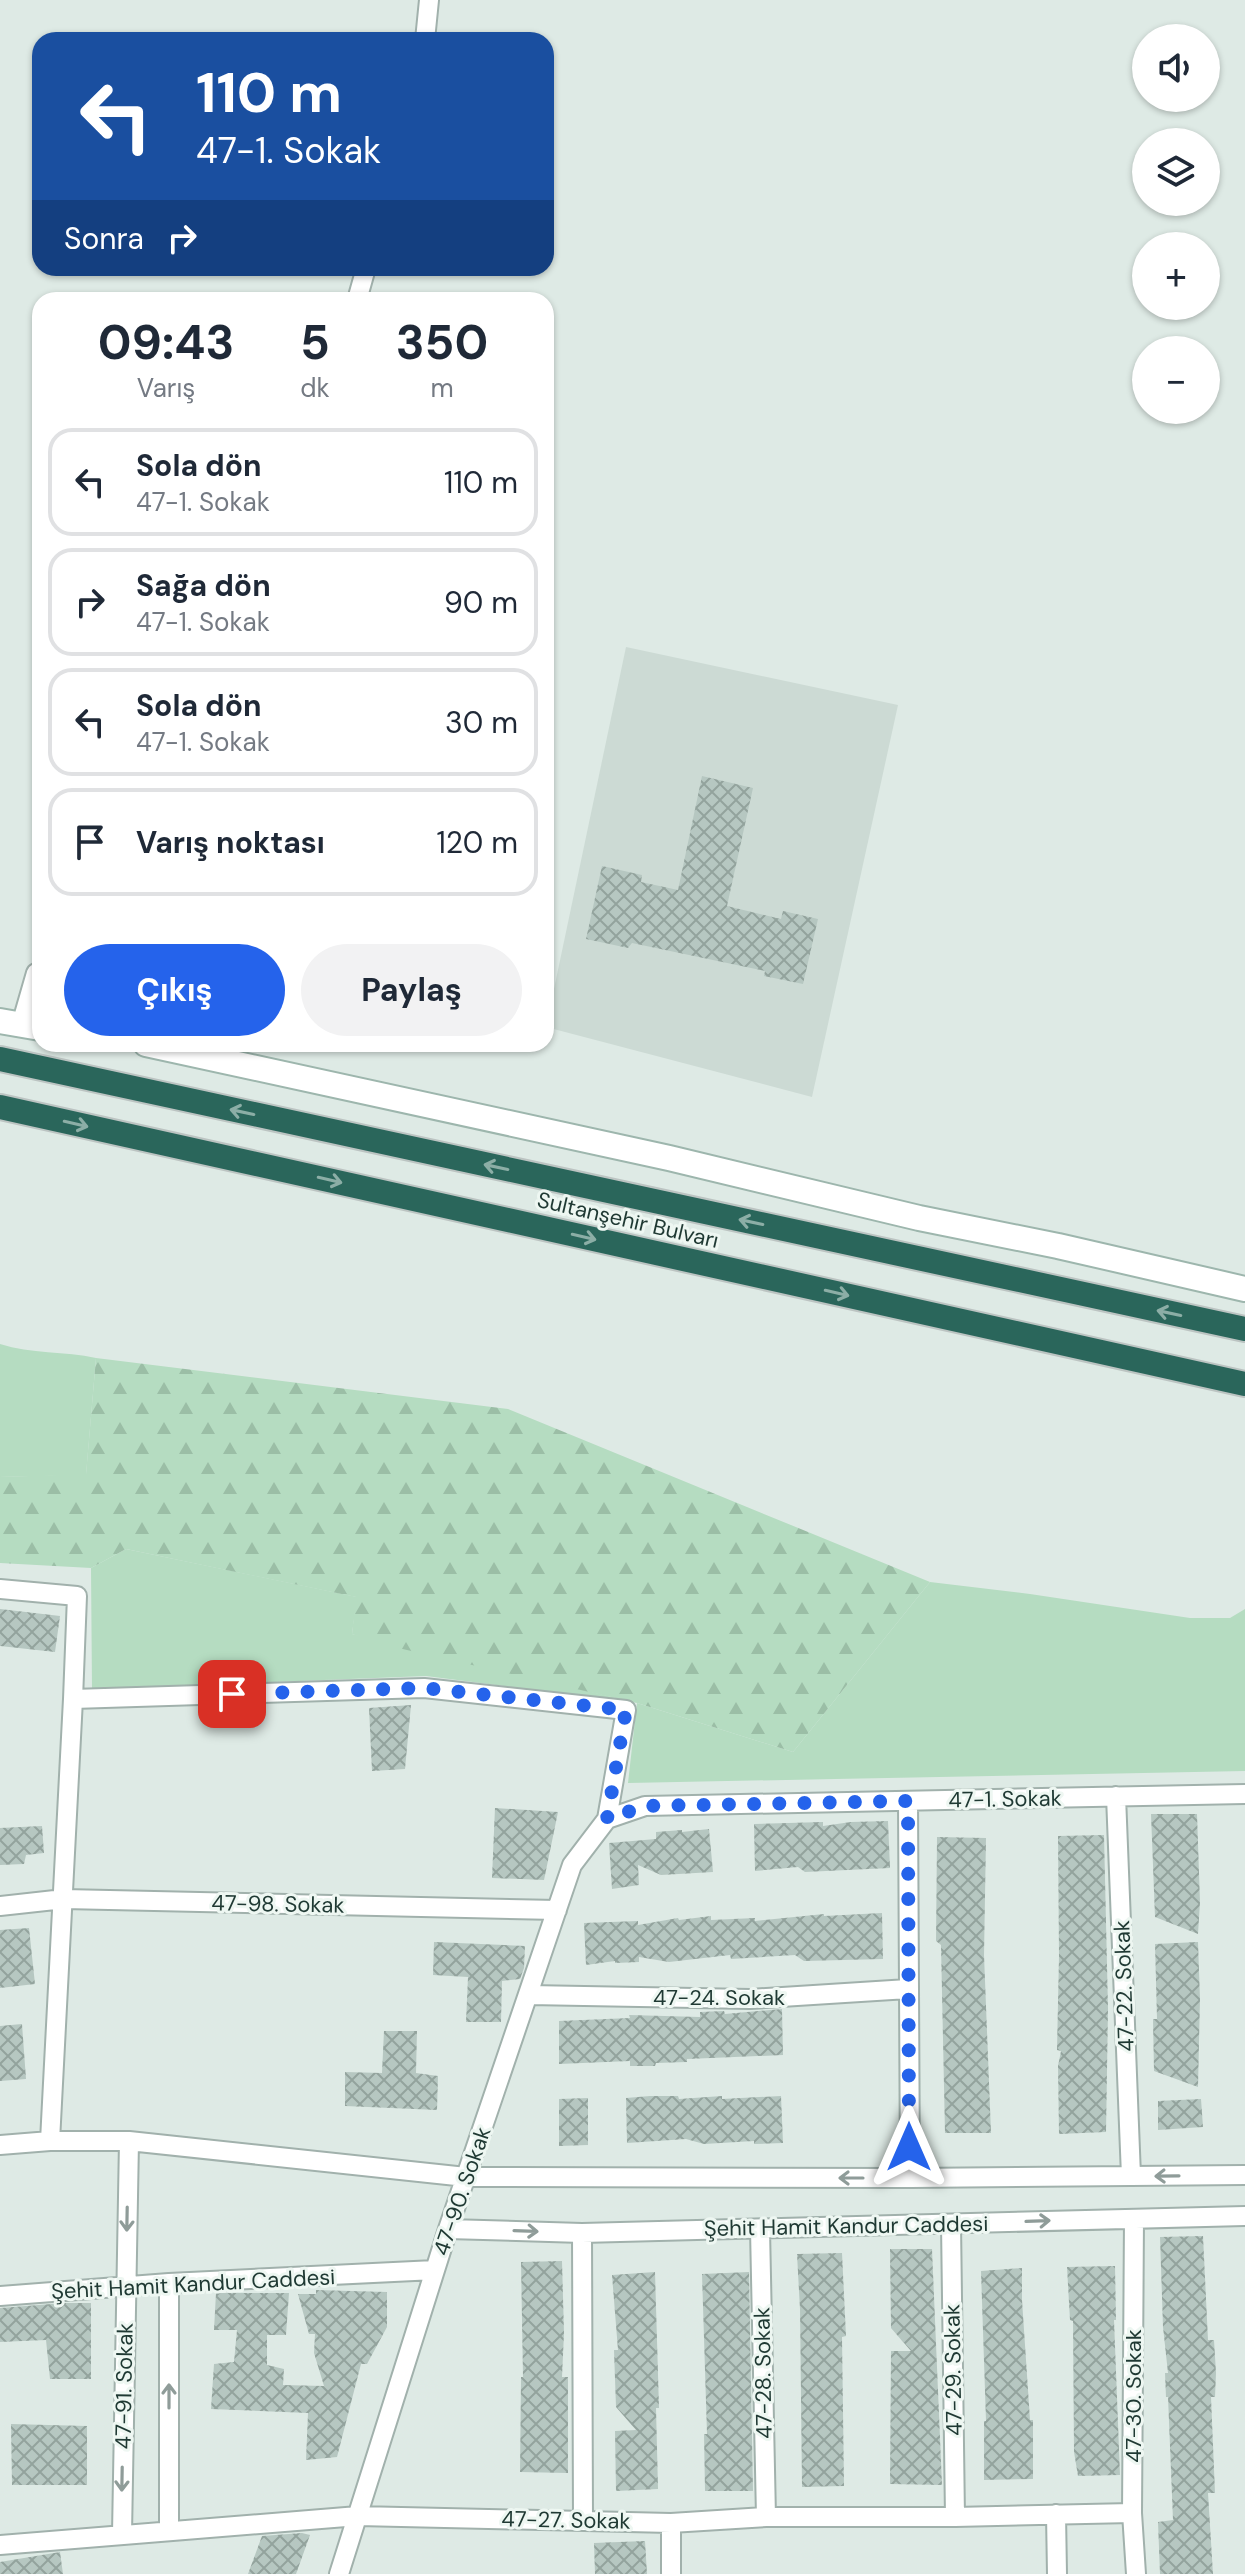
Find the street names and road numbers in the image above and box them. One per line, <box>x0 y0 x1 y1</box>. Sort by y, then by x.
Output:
street label: Sultanşehir Bulvarı <box>534 1185 722 1255</box>
street label: 47-1. Sokak <box>948 1784 1062 1814</box>
street label: 47-98. Sokak <box>211 1888 345 1920</box>
street label: 47-22. Sokak <box>1107 1920 1141 2052</box>
street label: 47-24. Sokak <box>653 1983 785 2012</box>
street label: 47-90. Sokak <box>426 2123 498 2259</box>
street label: Şehit Hamit Kandur Caddesi <box>704 2209 988 2243</box>
street label: Şehit Hamit Kandur Caddesi <box>50 2262 336 2306</box>
street label: 47-29. Sokak <box>937 2304 969 2436</box>
street label: 47-28. Sokak <box>747 2307 779 2439</box>
street label: 47-91. Sokak <box>108 2322 140 2450</box>
street label: 47-30. Sokak <box>1119 2329 1148 2463</box>
street label: 47-27. Sokak <box>501 2504 631 2536</box>

